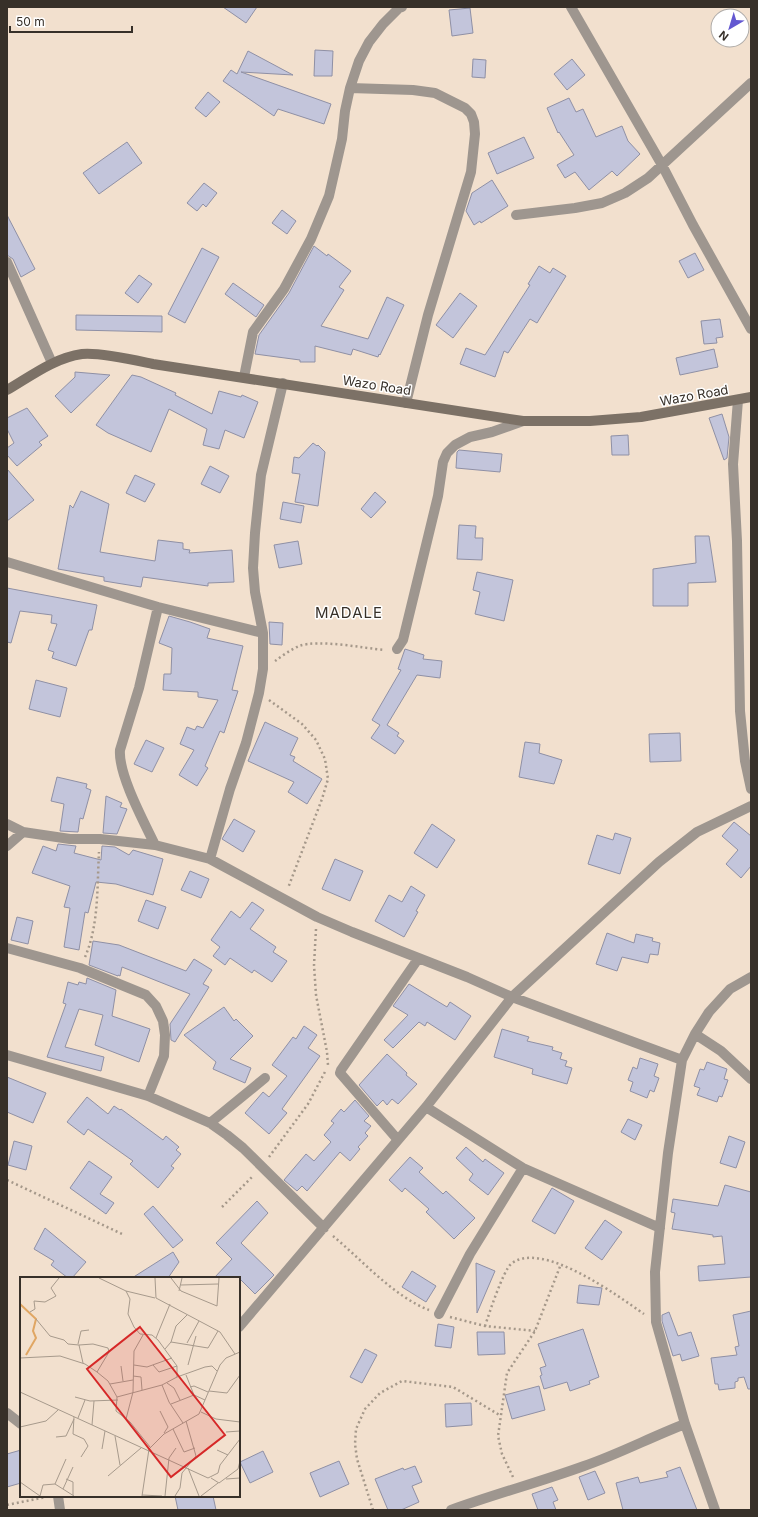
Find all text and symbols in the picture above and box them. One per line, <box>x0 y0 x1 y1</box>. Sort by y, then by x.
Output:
scale bar <box>10 8 132 34</box>
north arrow <box>710 8 750 48</box>
text: 50 m <box>16 14 45 29</box>
text: N <box>716 28 731 44</box>
street label: Wazo Road <box>342 372 412 398</box>
street label: Wazo Road <box>659 381 729 409</box>
district label: MADALE <box>315 603 383 622</box>
inset map <box>20 1277 240 1497</box>

